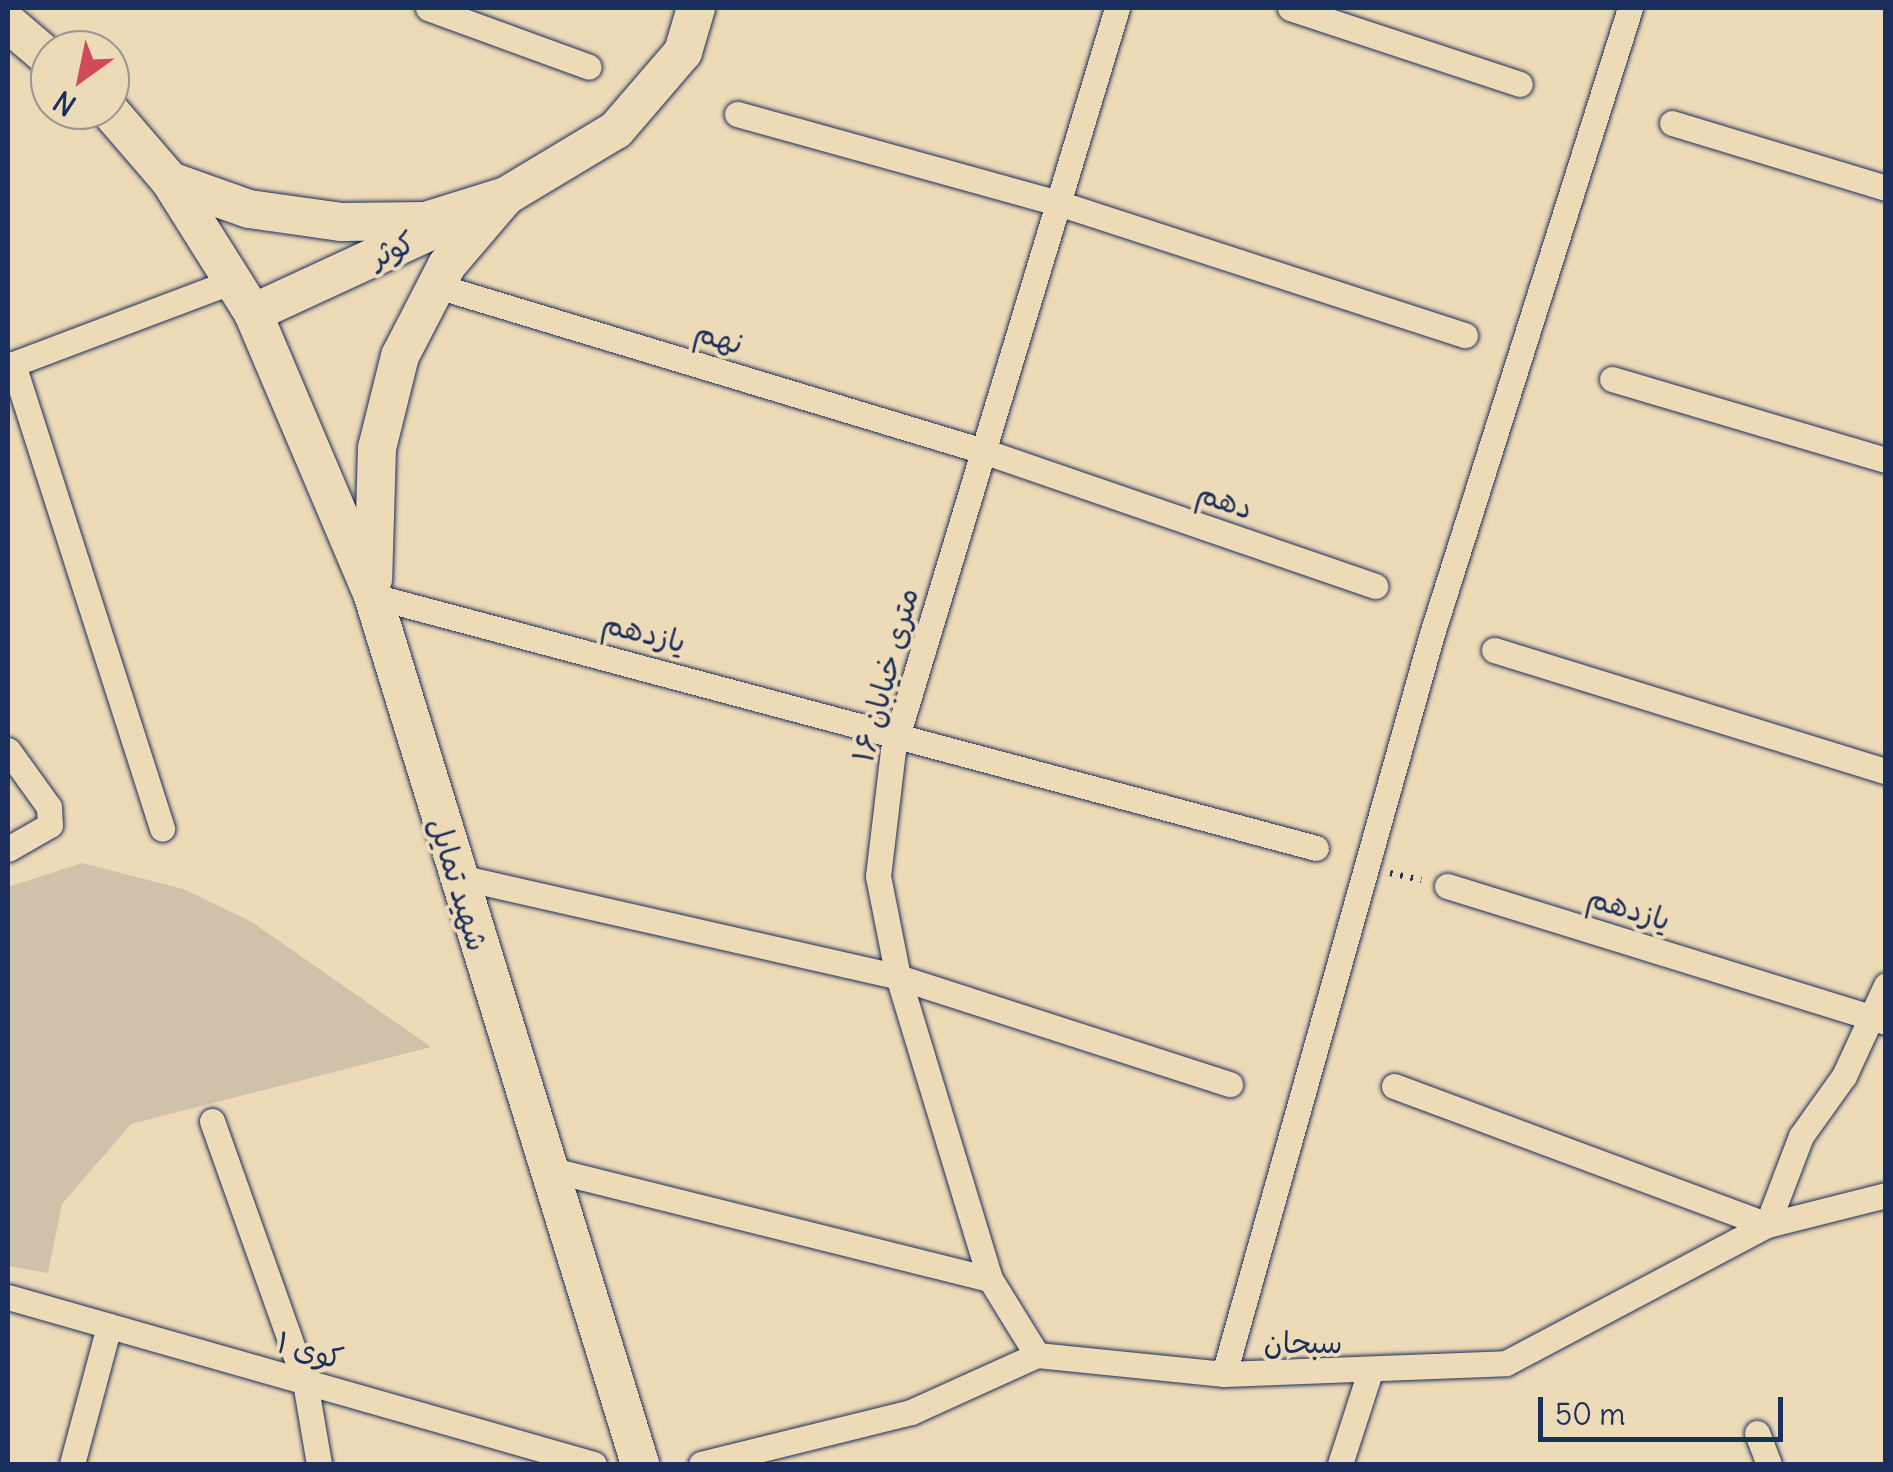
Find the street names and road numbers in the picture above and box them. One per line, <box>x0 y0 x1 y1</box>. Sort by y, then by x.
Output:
street label: کوثر <box>364 223 420 275</box>
street label: نهم <box>690 313 748 361</box>
street label: دهم <box>1192 474 1258 526</box>
street label: ۱۶ متری خیابان <box>844 584 926 766</box>
street label: یازدهم <box>598 604 690 660</box>
street label: شهید تمایل <box>422 813 496 955</box>
street label: یازدهم <box>1583 878 1675 938</box>
street label: کوی ۱ <box>273 1323 347 1377</box>
street label: سبحان <box>1264 1324 1342 1360</box>

